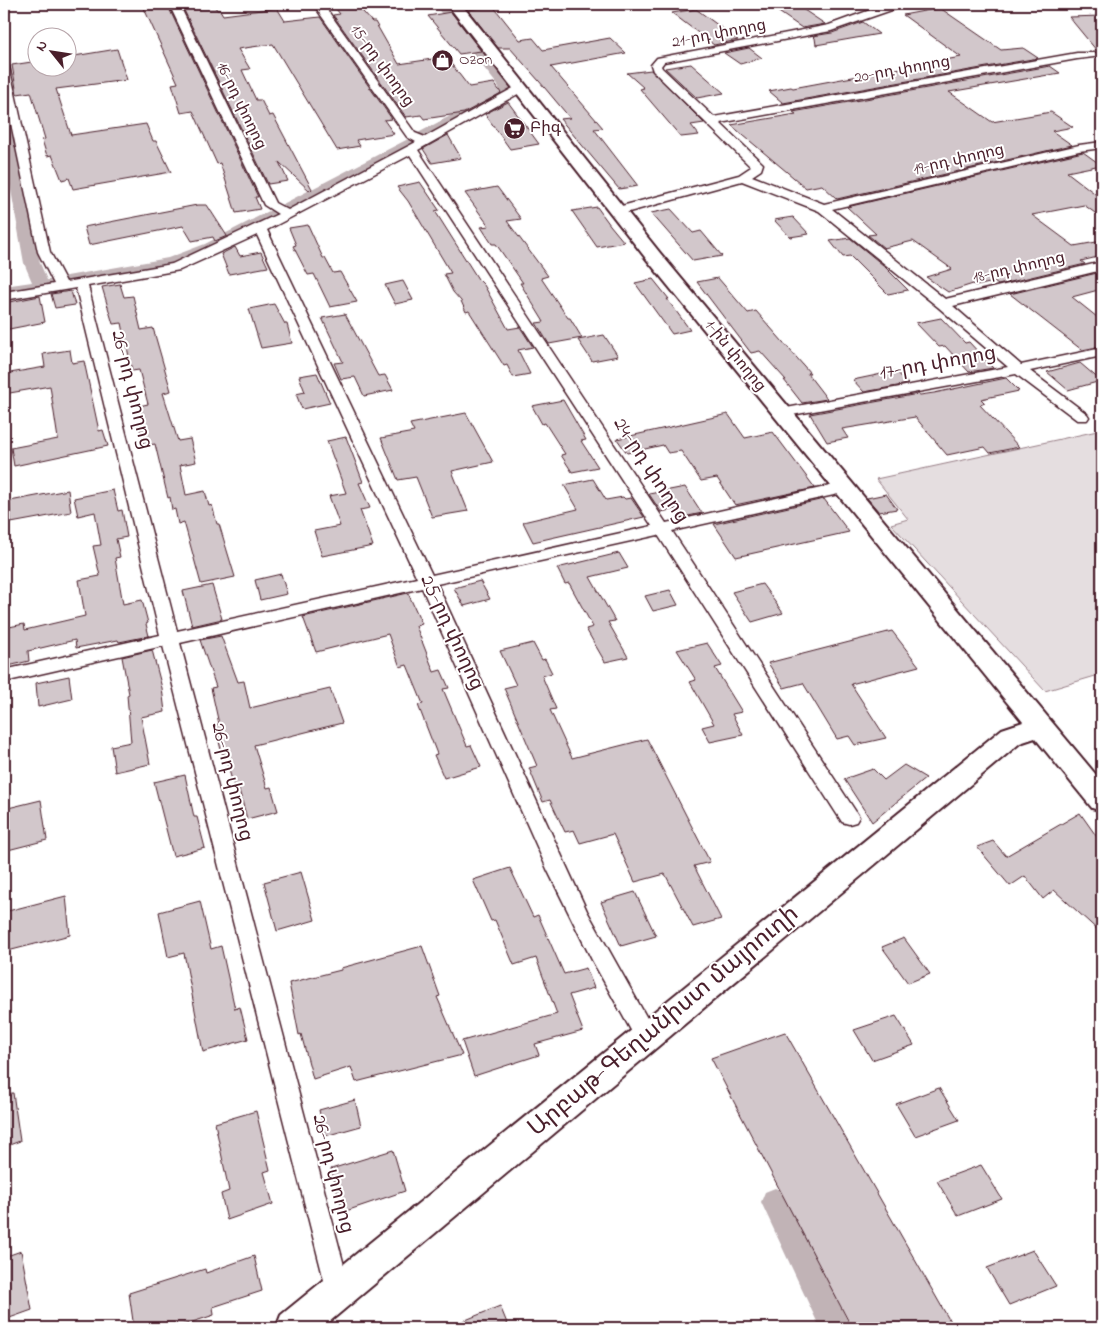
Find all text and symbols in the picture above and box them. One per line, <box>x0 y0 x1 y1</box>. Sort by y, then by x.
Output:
street label: 21-րդ փողոց <box>670 13 768 55</box>
street label: 15-րդ փողոց <box>344 20 420 112</box>
north arrow <box>28 28 78 78</box>
text: N <box>31 37 53 56</box>
shop icon: Ozon <box>431 48 455 72</box>
place label: Ozon <box>459 48 493 72</box>
street label: 20-րդ փողոց <box>852 50 952 90</box>
street label: 16-րդ փողոց <box>209 58 273 154</box>
supermarket icon: Բիգ <box>502 116 526 140</box>
place label: Բիգ <box>530 116 562 140</box>
street label: 19-րդ փողոց <box>911 138 1007 182</box>
street label: 18-րդ փողոց <box>971 246 1067 290</box>
street label: 1-ին փողոց <box>698 315 772 397</box>
street label: 26-րդ փողոց <box>102 327 160 453</box>
street label: 17-րդ փողոց <box>877 339 999 389</box>
street label: 24-րդ փողոց <box>605 412 695 530</box>
street label: 25-րդ փողոց <box>412 570 490 696</box>
street label: 26-րդ փողոց <box>202 719 260 845</box>
street label: Արբաթ-Գեղանիստ մայրուղի <box>521 898 807 1146</box>
street label: 26-րդ փողոց <box>303 1111 361 1237</box>

